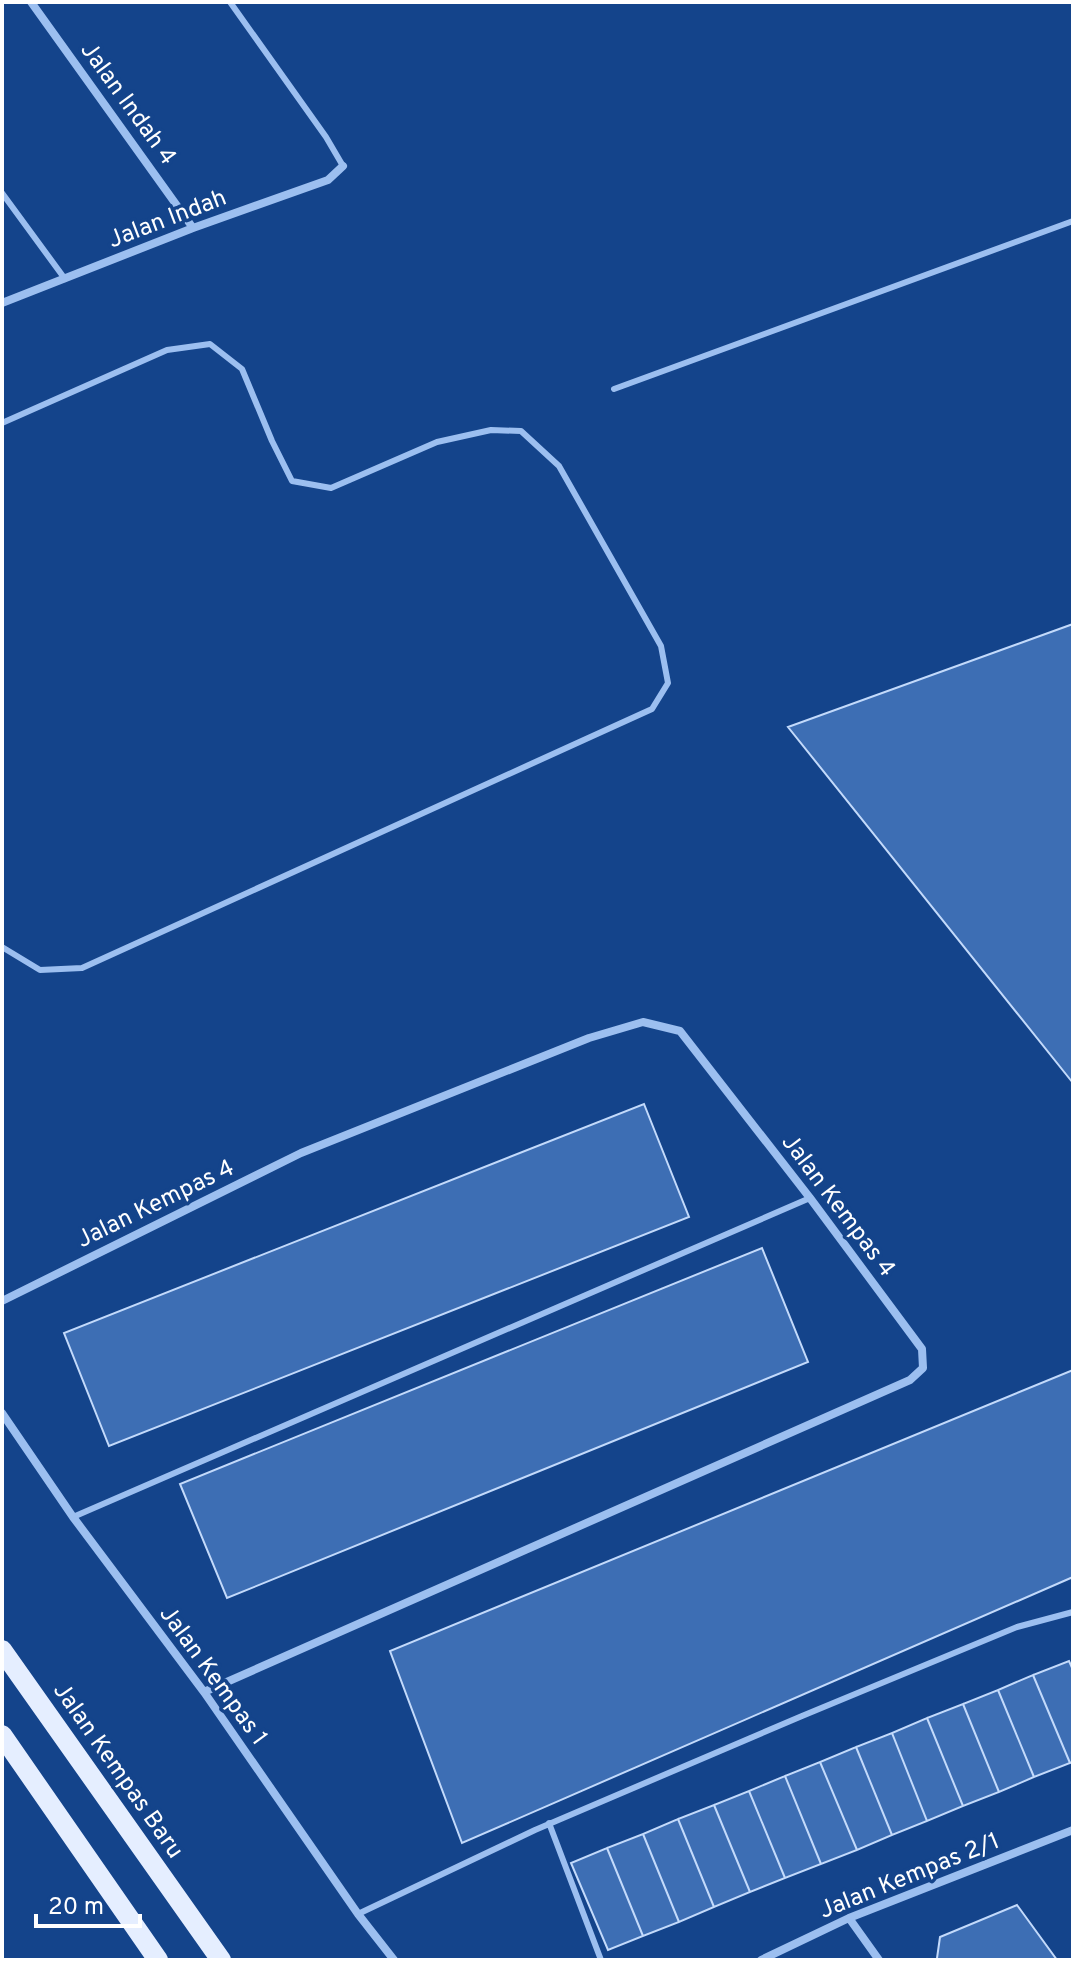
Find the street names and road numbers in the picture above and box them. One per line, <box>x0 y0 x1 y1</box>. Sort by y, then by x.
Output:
street label: Jalan Indah 4 <box>73 37 182 172</box>
street label: Jalan Indah <box>104 184 231 256</box>
street label: Jalan Kempas 4 <box>774 1129 901 1284</box>
street label: Jalan Kempas 4 <box>72 1154 240 1256</box>
street label: Jalan Kempas 1 <box>152 1600 273 1752</box>
street label: Jalan Kempas Baru <box>45 1677 189 1865</box>
street label: Jalan Kempas 2/1 <box>815 1827 1004 1927</box>

